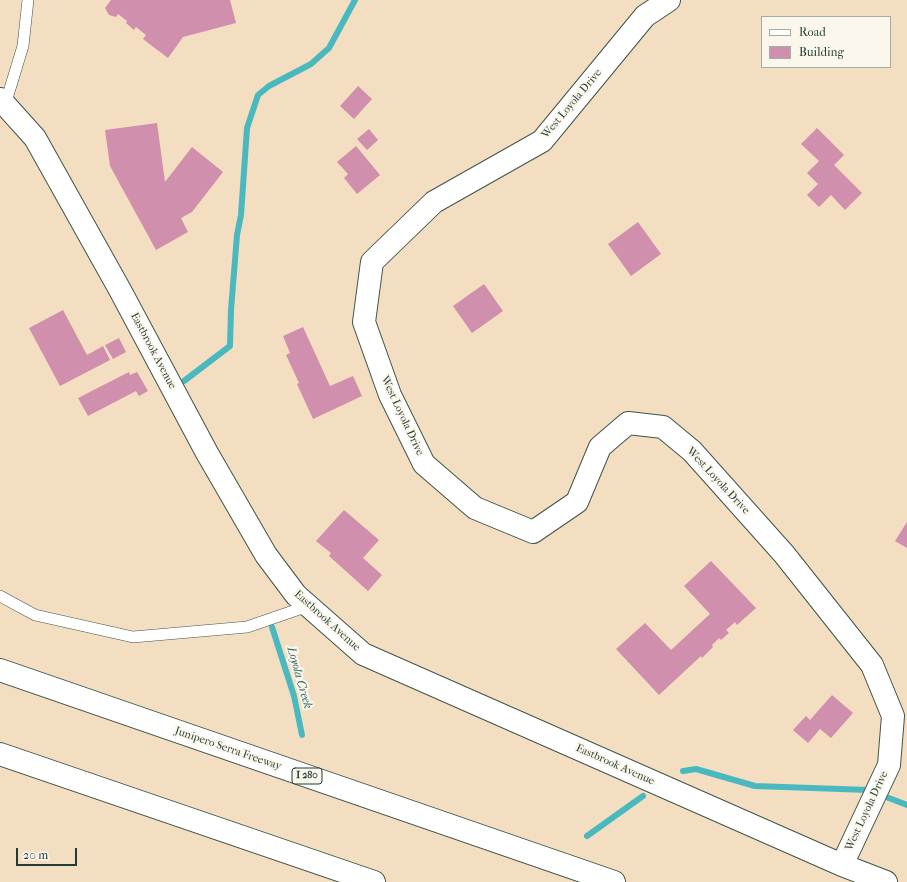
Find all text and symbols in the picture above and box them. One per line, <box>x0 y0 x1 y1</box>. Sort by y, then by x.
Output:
legend <box>761 16 891 68</box>
text: Road <box>799 25 826 39</box>
text: Building <box>799 45 844 59</box>
street label: West Loyola Drive <box>539 67 605 141</box>
street label: Eastbrook Avenue <box>127 311 179 391</box>
street label: West Loyola Drive <box>378 374 426 458</box>
street label: West Loyola Drive <box>684 445 752 517</box>
street label: Eastbrook Avenue <box>291 588 363 654</box>
water label: Loyola Creek <box>283 645 315 711</box>
street label: Junipero Serra Freeway <box>173 725 283 773</box>
street label: Eastbrook Avenue <box>574 742 656 788</box>
road number: I 280 <box>292 768 322 784</box>
street label: West Loyola Drive <box>843 769 891 853</box>
scale bar <box>18 840 79 866</box>
text: 20 m <box>23 848 48 862</box>

